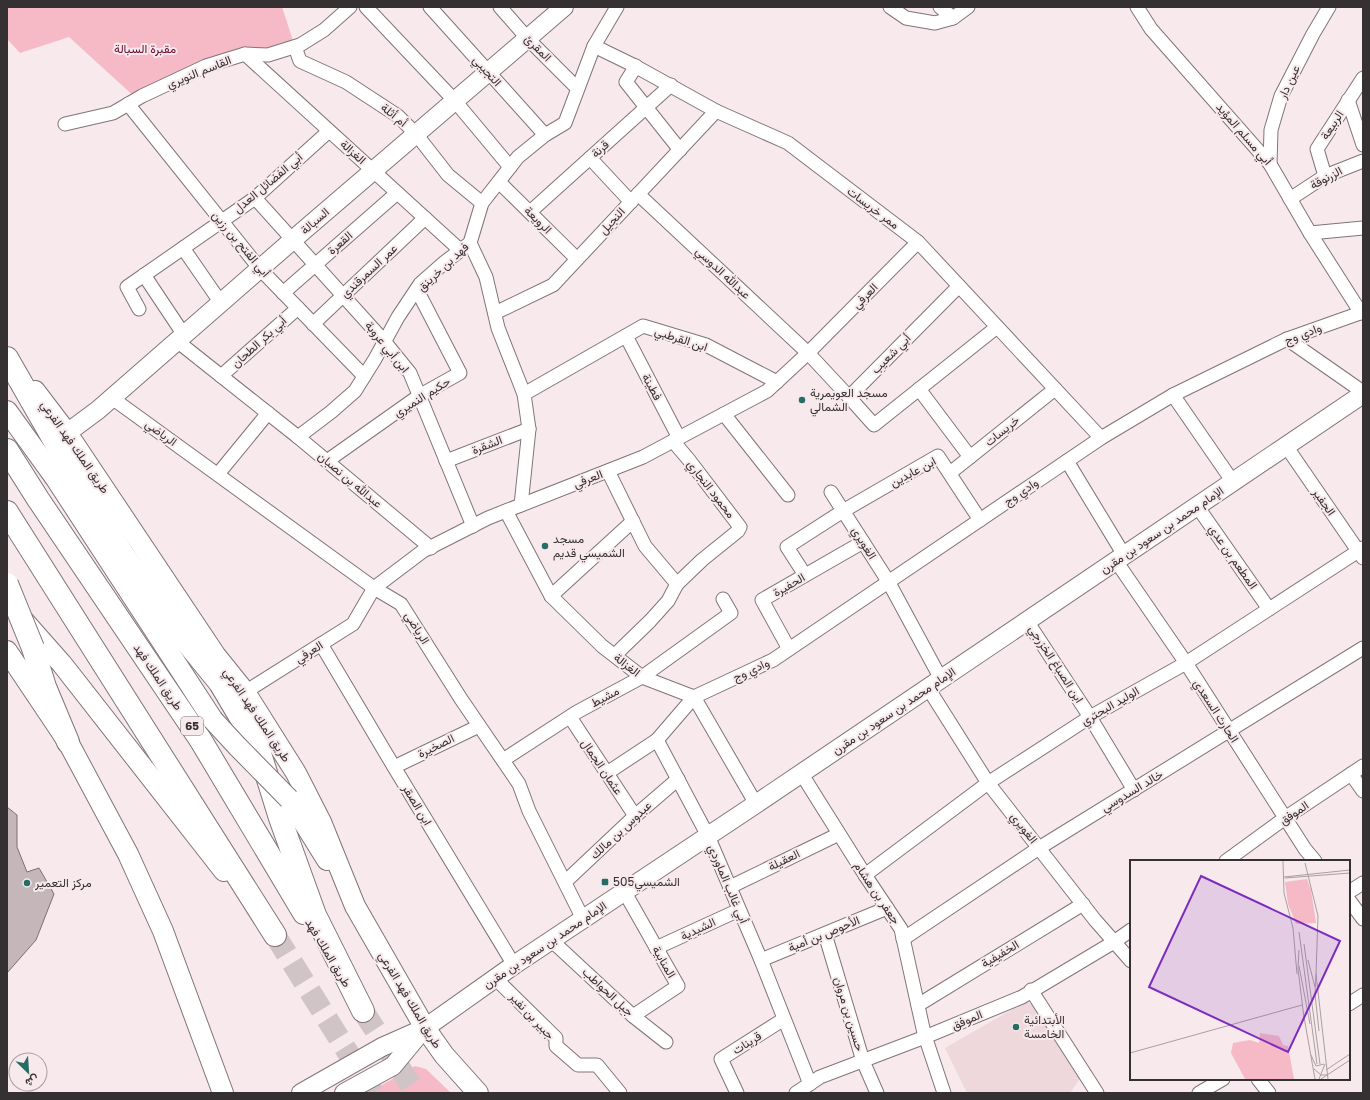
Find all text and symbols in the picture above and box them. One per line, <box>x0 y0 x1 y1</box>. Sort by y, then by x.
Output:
street label: المقرئ <box>521 31 555 65</box>
park label: مقبرة السبالة <box>114 41 176 57</box>
street label: القاسم النويري <box>164 52 234 94</box>
street label: التجيبي <box>467 52 505 91</box>
street label: عين دار <box>1274 63 1304 102</box>
street label: أم أثلة <box>377 99 411 131</box>
street label: أبي مسلم المؤيد <box>1211 99 1276 170</box>
street label: الربيعة <box>1317 107 1347 143</box>
street label: الغزالة <box>337 136 369 168</box>
street label: قرنة <box>588 137 612 161</box>
street label: أبي الفضائل العدل <box>230 149 307 218</box>
street label: الزرنوقة <box>1307 163 1345 193</box>
street label: ممر خريسات <box>844 183 902 233</box>
street label: الرويعة <box>521 203 555 237</box>
street label: السبالة <box>297 204 332 237</box>
street label: النجيل <box>595 204 629 238</box>
street label: أبي الفتح بن رزين <box>207 207 274 282</box>
street label: القعرة <box>324 228 356 258</box>
street label: فهد بن خرينق <box>414 239 472 295</box>
street label: عمر السمرقندي <box>337 241 402 303</box>
street label: عبدالله الدوسي <box>691 243 754 304</box>
street label: العرفي <box>849 280 883 314</box>
street label: أبي بكر الطحان <box>228 313 292 373</box>
street label: ابن أبي عروبة <box>360 318 413 377</box>
street label: وادي وج <box>1282 320 1325 350</box>
street label: ابن القرطبي <box>652 323 710 357</box>
street label: أبي شعيب <box>868 330 916 379</box>
street label: فطينة <box>639 371 666 403</box>
street label: حكيم النميري <box>391 373 455 422</box>
place label: مسجد العويمرية الشمالي <box>810 385 888 417</box>
marker: مسجد العويمرية الشمالي <box>797 395 807 405</box>
street label: طريق الملك فهد الفرعي <box>35 397 113 498</box>
street label: خريسات <box>981 412 1023 450</box>
street label: الرياضي <box>141 416 180 452</box>
street label: الشقرة <box>469 432 505 458</box>
street label: عبدالله بن نصبان <box>314 448 386 512</box>
street label: ابن عابدين <box>887 453 939 491</box>
street label: محمود النجاري <box>682 457 739 523</box>
street label: العرفي <box>571 466 606 494</box>
street label: وادي وج <box>1000 475 1043 511</box>
street label: الإمام محمد بن سعود بن مقرن <box>1097 483 1227 577</box>
street label: الجفير <box>1308 484 1339 519</box>
street label: المطعم بن عدي <box>1203 522 1261 593</box>
street label: الغويري <box>846 524 880 563</box>
place label: مسجد الشميسي قديم <box>553 531 625 563</box>
marker: مسجد الشميسي قديم <box>540 541 550 551</box>
street label: الحفيرة <box>770 569 808 601</box>
street label: الرياضي <box>399 609 433 648</box>
street label: ابن الصباغ الخزرجي <box>1023 622 1087 707</box>
street label: العرفي <box>292 637 327 668</box>
street label: طريق الملك فهد <box>130 641 186 714</box>
street label: الغزالة <box>610 650 644 680</box>
street label: وادي وج <box>730 655 773 687</box>
street label: الإمام محمد بن سعود بن مقرن <box>829 664 959 758</box>
street label: طريق الملك فهد الفرعي <box>218 665 295 766</box>
street label: الحارث السعدي <box>1188 676 1242 747</box>
street label: مشيط <box>588 683 622 710</box>
street label: الوليد البحتري <box>1078 683 1143 731</box>
road number: 65 <box>181 717 203 735</box>
street label: الصخيرة <box>415 730 457 762</box>
street label: عثمان الجمال <box>578 736 626 798</box>
street label: خالد السدوسي <box>1098 766 1167 817</box>
street label: ابن الصقر <box>398 781 435 828</box>
street label: عبدوس بن مالك <box>587 797 655 863</box>
street label: الموفق <box>1276 797 1312 829</box>
street label: الغويري <box>1005 809 1041 848</box>
street label: أبي غالب الماوردي <box>702 842 752 927</box>
street label: العقيلة <box>765 845 802 874</box>
street label: جعفر بن هشام <box>850 858 904 928</box>
inset map <box>1130 860 1350 1080</box>
place label: الشميسي505 <box>613 874 680 892</box>
place label: مركز التعمير <box>34 875 92 891</box>
marker: الشميسي505 <box>600 877 610 887</box>
marker: مركز التعمير <box>22 878 32 888</box>
street label: الإمام محمد بن سعود بن مقرن <box>480 898 610 992</box>
street label: الأحوص بن أمية <box>786 912 862 956</box>
street label: الشيدية <box>678 914 718 943</box>
street label: طريق الملك فهد <box>301 916 355 990</box>
street label: الخفيفية <box>978 937 1021 971</box>
street label: المنابية <box>649 943 680 980</box>
street label: طريق الملك فهد الفرعي <box>373 949 445 1052</box>
street label: جبل الحواطب <box>579 964 637 1020</box>
street label: حسين بن مروان <box>830 975 868 1053</box>
street label: جبير بن نفير <box>505 988 558 1043</box>
street label: الموفق <box>949 1006 985 1034</box>
place label: الأبتدائية الخامسة <box>1024 1012 1065 1041</box>
marker: الأبتدائية الخامسة <box>1011 1022 1021 1032</box>
street label: قرينات <box>729 1028 765 1058</box>
north arrow <box>8 1052 48 1092</box>
text: ش <box>23 1072 41 1090</box>

